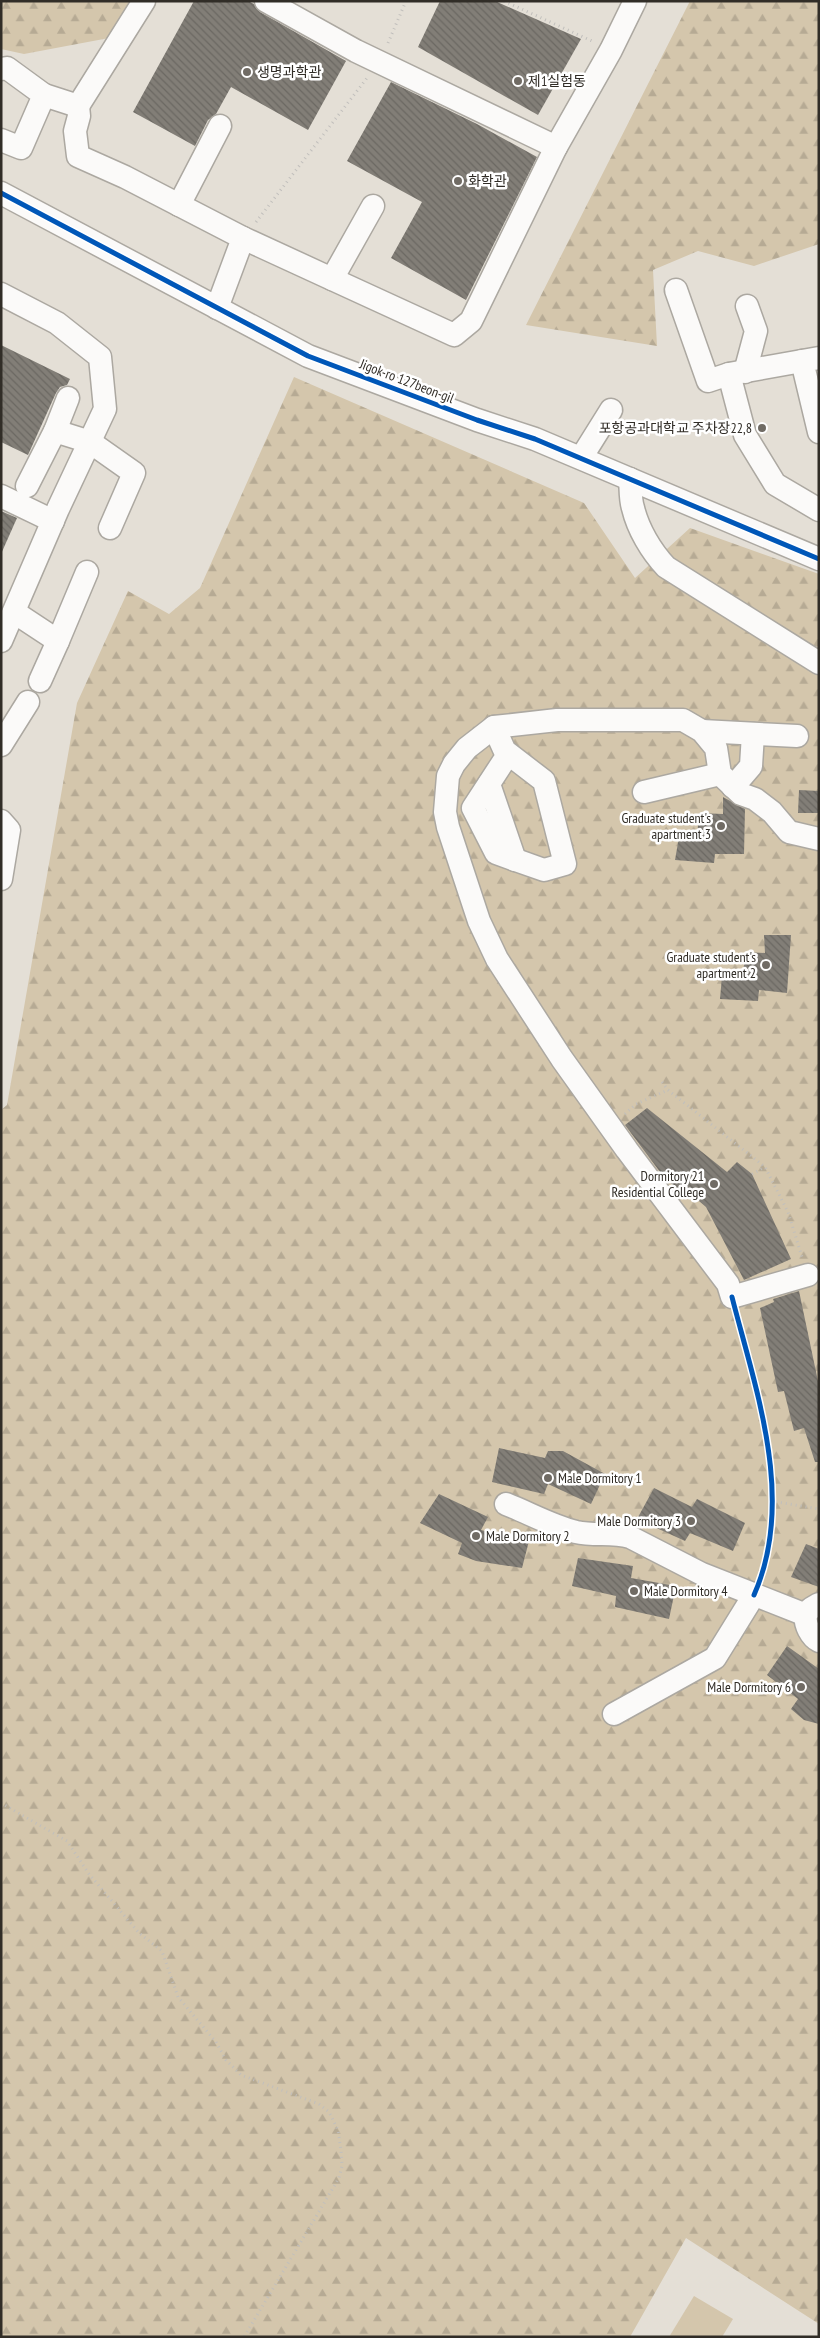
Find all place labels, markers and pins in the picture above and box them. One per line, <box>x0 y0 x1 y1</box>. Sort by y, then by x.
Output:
place label: 생명과학관 <box>257 63 322 81</box>
marker: 생명과학관 <box>241 66 253 78</box>
place label: 제1실험동 <box>528 72 586 90</box>
marker: 제1실험동 <box>512 75 524 87</box>
place label: 화학관 <box>468 172 507 190</box>
marker: 화학관 <box>452 175 464 187</box>
place label: 포항공과대학교 주차장22,8 <box>599 419 752 437</box>
marker: 포항공과대학교 주차장22,8 <box>756 422 768 434</box>
place label: Graduate student's apartment 3 <box>621 809 711 843</box>
marker: Graduate student's apartment 3 <box>715 820 727 832</box>
place label: Graduate student's apartment 2 <box>666 948 756 982</box>
marker: Graduate student's apartment 2 <box>760 959 772 971</box>
place label: Dormitory 21 Residential College <box>611 1167 704 1201</box>
marker: Dormitory 21 Residential College <box>708 1178 720 1190</box>
place label: Male Dormitory 1 <box>558 1469 642 1487</box>
marker: Male Dormitory 1 <box>542 1472 554 1484</box>
place label: Male Dormitory 3 <box>597 1512 681 1530</box>
marker: Male Dormitory 3 <box>685 1515 697 1527</box>
place label: Male Dormitory 2 <box>486 1527 570 1545</box>
marker: Male Dormitory 2 <box>470 1530 482 1542</box>
place label: Male Dormitory 4 <box>644 1582 728 1600</box>
marker: Male Dormitory 4 <box>628 1585 640 1597</box>
place label: Male Dormitory 6 <box>707 1678 791 1696</box>
marker: Male Dormitory 6 <box>795 1681 807 1693</box>

